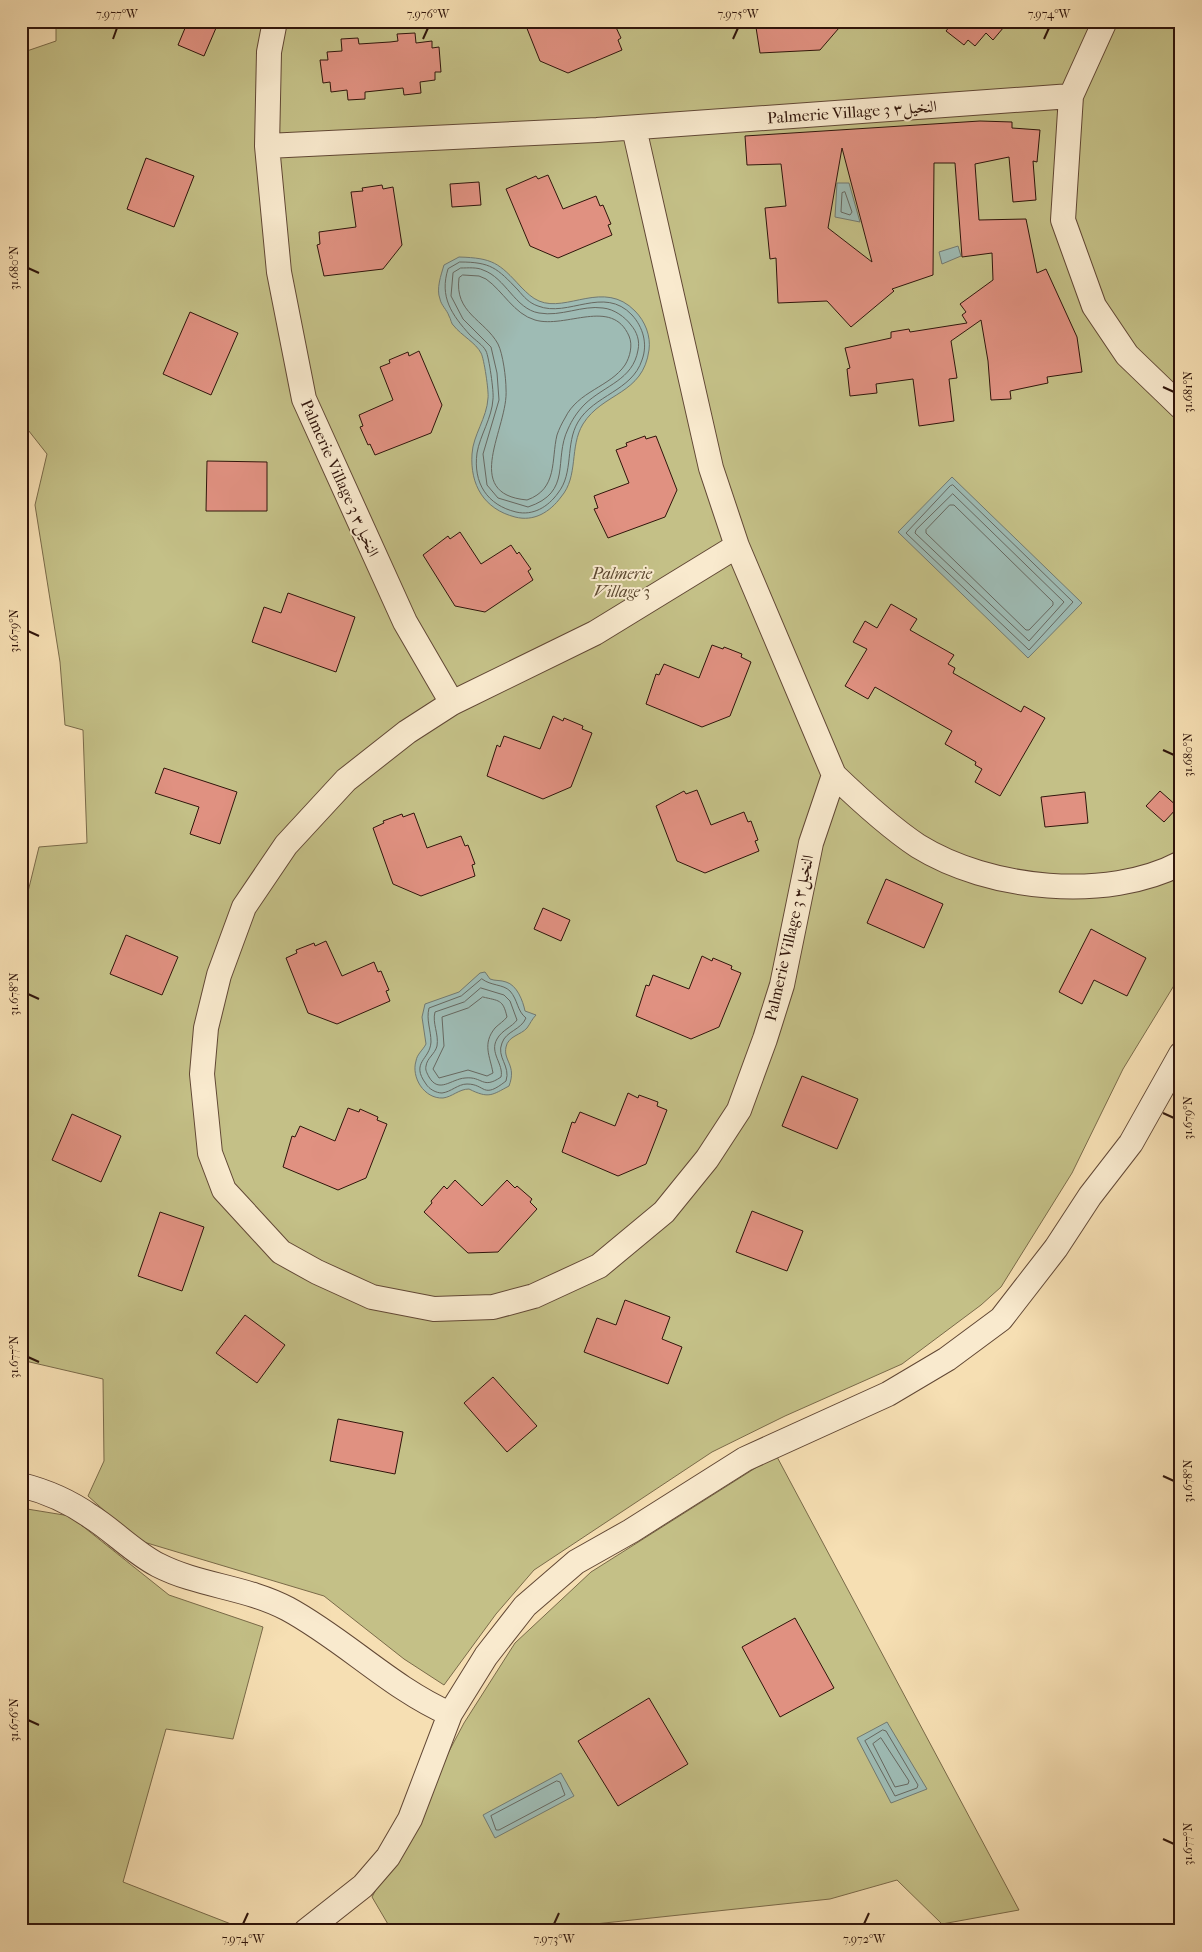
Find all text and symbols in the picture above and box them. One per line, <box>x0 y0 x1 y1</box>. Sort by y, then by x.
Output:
text: 7.977°W <box>96 7 139 21</box>
text: 7.976°W <box>407 7 450 21</box>
text: 7.975°W <box>717 7 760 21</box>
text: 7.974°W <box>1028 7 1072 21</box>
street label: Palmerie Village 3 النخيل٣ <box>767 97 938 129</box>
text: 31.680°N <box>7 246 21 290</box>
text: 31.681°N <box>1181 371 1195 413</box>
street label: Palmerie Village 3 النخيل٣ <box>295 396 383 560</box>
park label: Palmerie Village 3 <box>591 564 652 601</box>
text: 31.679°N <box>7 609 21 653</box>
text: 31.680°N <box>1181 733 1195 777</box>
street label: Palmerie Village 3 النخيل٣ <box>761 853 819 1023</box>
text: 31.678°N <box>7 972 21 1016</box>
text: 31.679°N <box>1181 1096 1195 1140</box>
text: 31.677°N <box>7 1336 21 1379</box>
text: 31.678°N <box>1181 1459 1195 1503</box>
text: 31.676°N <box>7 1698 21 1742</box>
text: 31.677°N <box>1181 1823 1195 1866</box>
text: 7.974°W <box>222 1932 266 1946</box>
text: 7.973°W <box>534 1932 576 1946</box>
text: 7.972°W <box>843 1932 886 1946</box>

